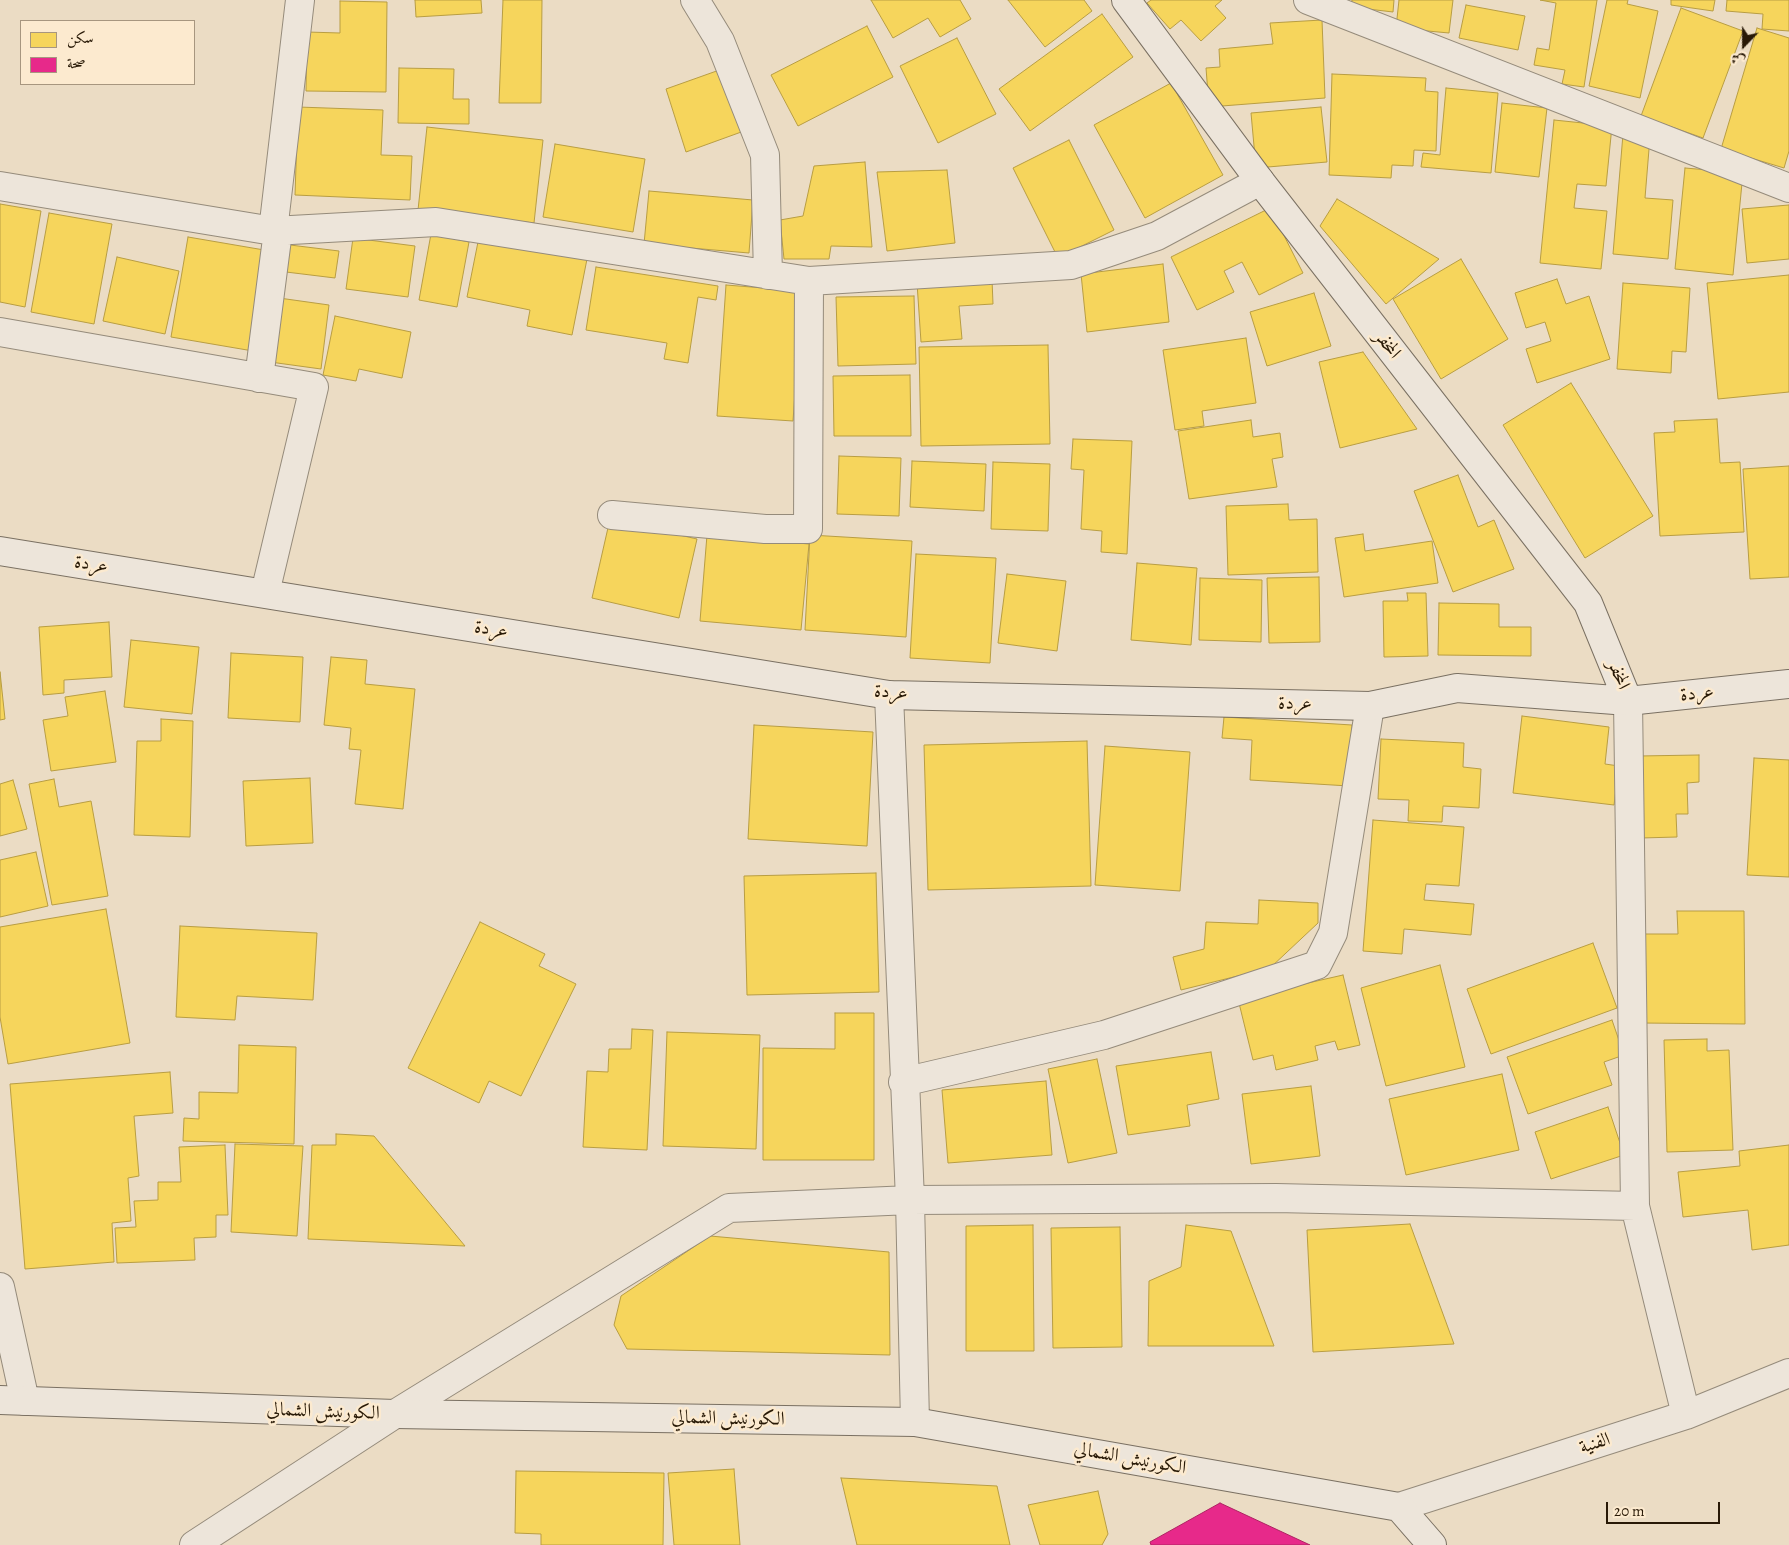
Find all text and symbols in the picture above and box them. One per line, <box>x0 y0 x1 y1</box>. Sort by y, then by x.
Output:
legend <box>20 20 195 85</box>
north arrow <box>1719 20 1769 70</box>
text: سكن <box>67 28 94 48</box>
text: ش <box>1728 48 1748 71</box>
text: صحة <box>67 53 86 73</box>
street label: المخفر <box>1369 326 1405 364</box>
street label: عردة <box>73 551 109 579</box>
street label: عردة <box>473 616 509 644</box>
street label: المخفر <box>1602 657 1634 693</box>
street label: عردة <box>873 680 909 706</box>
street label: عردة <box>1679 681 1715 707</box>
street label: عردة <box>1278 692 1312 716</box>
street label: الكورنيش الشمالي <box>266 1399 380 1425</box>
street label: الكورنيش الشمالي <box>671 1407 785 1431</box>
street label: الفنية <box>1577 1428 1613 1460</box>
street label: الكورنيش الشمالي <box>1072 1438 1188 1480</box>
scale bar <box>1609 1492 1723 1524</box>
text: 20 m <box>1614 1501 1645 1521</box>

